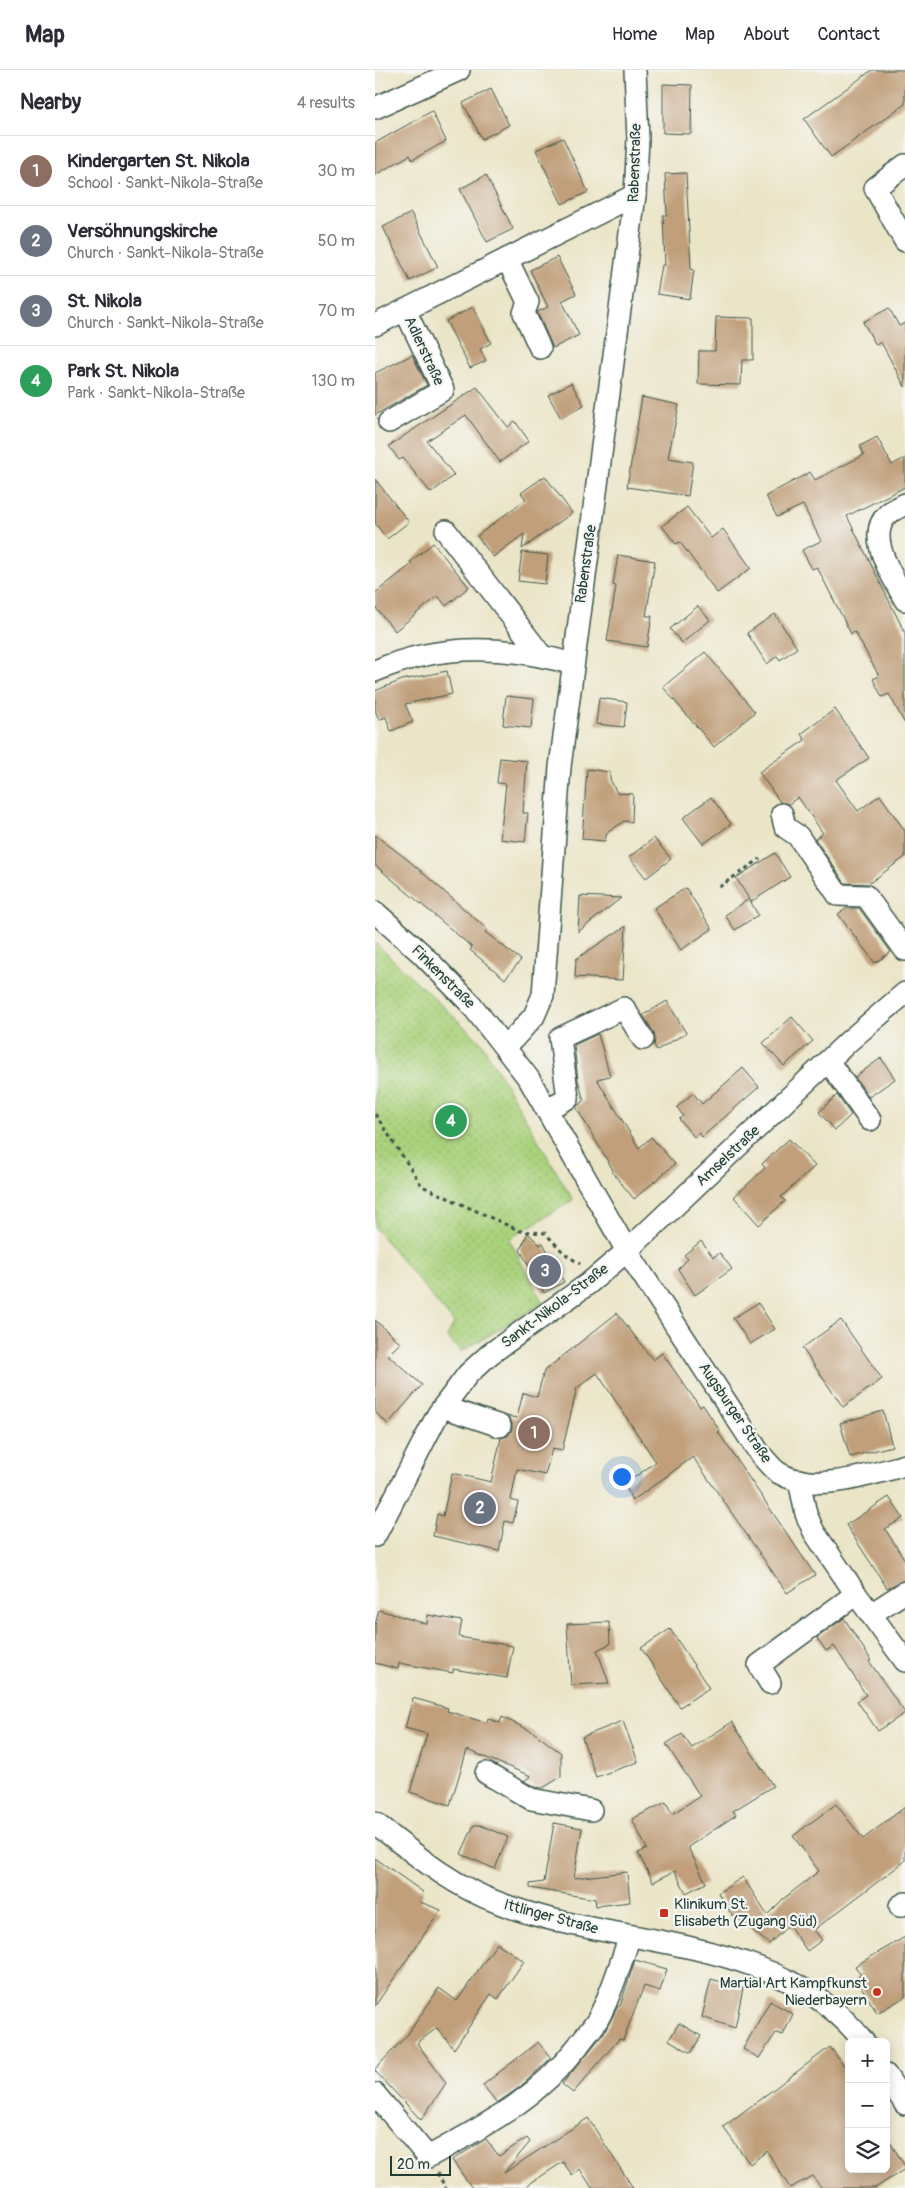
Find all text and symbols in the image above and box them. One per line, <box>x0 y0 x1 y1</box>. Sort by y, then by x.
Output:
text: Map <box>25 20 65 49</box>
text: Home <box>612 23 657 46</box>
text: Map <box>685 23 715 46</box>
text: About <box>743 23 789 46</box>
text: Contact <box>817 23 880 46</box>
text: Nearby <box>20 89 81 116</box>
text: 4 results <box>297 93 355 113</box>
street label: Rabenstraße <box>624 123 646 203</box>
text: Kindergarten St. Nikola <box>67 149 249 173</box>
text: 1 <box>33 161 39 181</box>
text: 30 m <box>317 161 355 181</box>
text: School · Sankt-Nikola-Straße <box>67 173 263 193</box>
text: Versöhnungskirche <box>67 219 217 243</box>
text: 2 <box>32 231 40 251</box>
text: 50 m <box>318 231 355 251</box>
text: Church · Sankt-Nikola-Straße <box>67 243 264 263</box>
text: St. Nikola <box>67 289 142 313</box>
text: 3 <box>32 301 40 321</box>
text: 70 m <box>318 301 355 321</box>
text: Church · Sankt-Nikola-Straße <box>67 313 264 333</box>
street label: Adlerstraße <box>400 313 449 389</box>
text: Park St. Nikola <box>67 359 179 383</box>
text: 4 <box>31 371 41 391</box>
text: 130 m <box>311 371 355 391</box>
text: Park · Sankt-Nikola-Straße <box>67 383 245 403</box>
street label: Rabenstraße <box>571 523 601 604</box>
street label: Finkenstraße <box>407 941 479 1013</box>
pin: 4 <box>435 1102 467 1140</box>
street label: Amselstraße <box>692 1121 764 1191</box>
pin: 3 <box>529 1252 561 1290</box>
street label: Sankt-Nikola-Straße <box>498 1259 613 1352</box>
street label: Augsburger Straße <box>694 1359 776 1467</box>
pin: 1 <box>518 1414 550 1452</box>
your location <box>609 1464 635 1490</box>
pin: 2 <box>464 1489 496 1527</box>
street label: Ittlinger Straße <box>502 1895 601 1939</box>
place label: Klinikum St. Elisabeth (Zugang Süd) <box>674 1895 818 1931</box>
marker: Klinikum St. Elisabeth (Zugang Süd) <box>658 1907 670 1919</box>
place label: Martial Art Kampfkunst Niederbayern <box>720 1974 868 2010</box>
marker: Martial Art Kampfkunst Niederbayern <box>871 1986 883 1998</box>
map controls <box>845 2038 890 2173</box>
button: + <box>845 2038 890 2083</box>
button: − <box>845 2083 890 2128</box>
button: layers <box>845 2128 890 2173</box>
scale bar <box>390 2153 451 2176</box>
text: 20 m <box>397 2156 430 2173</box>

